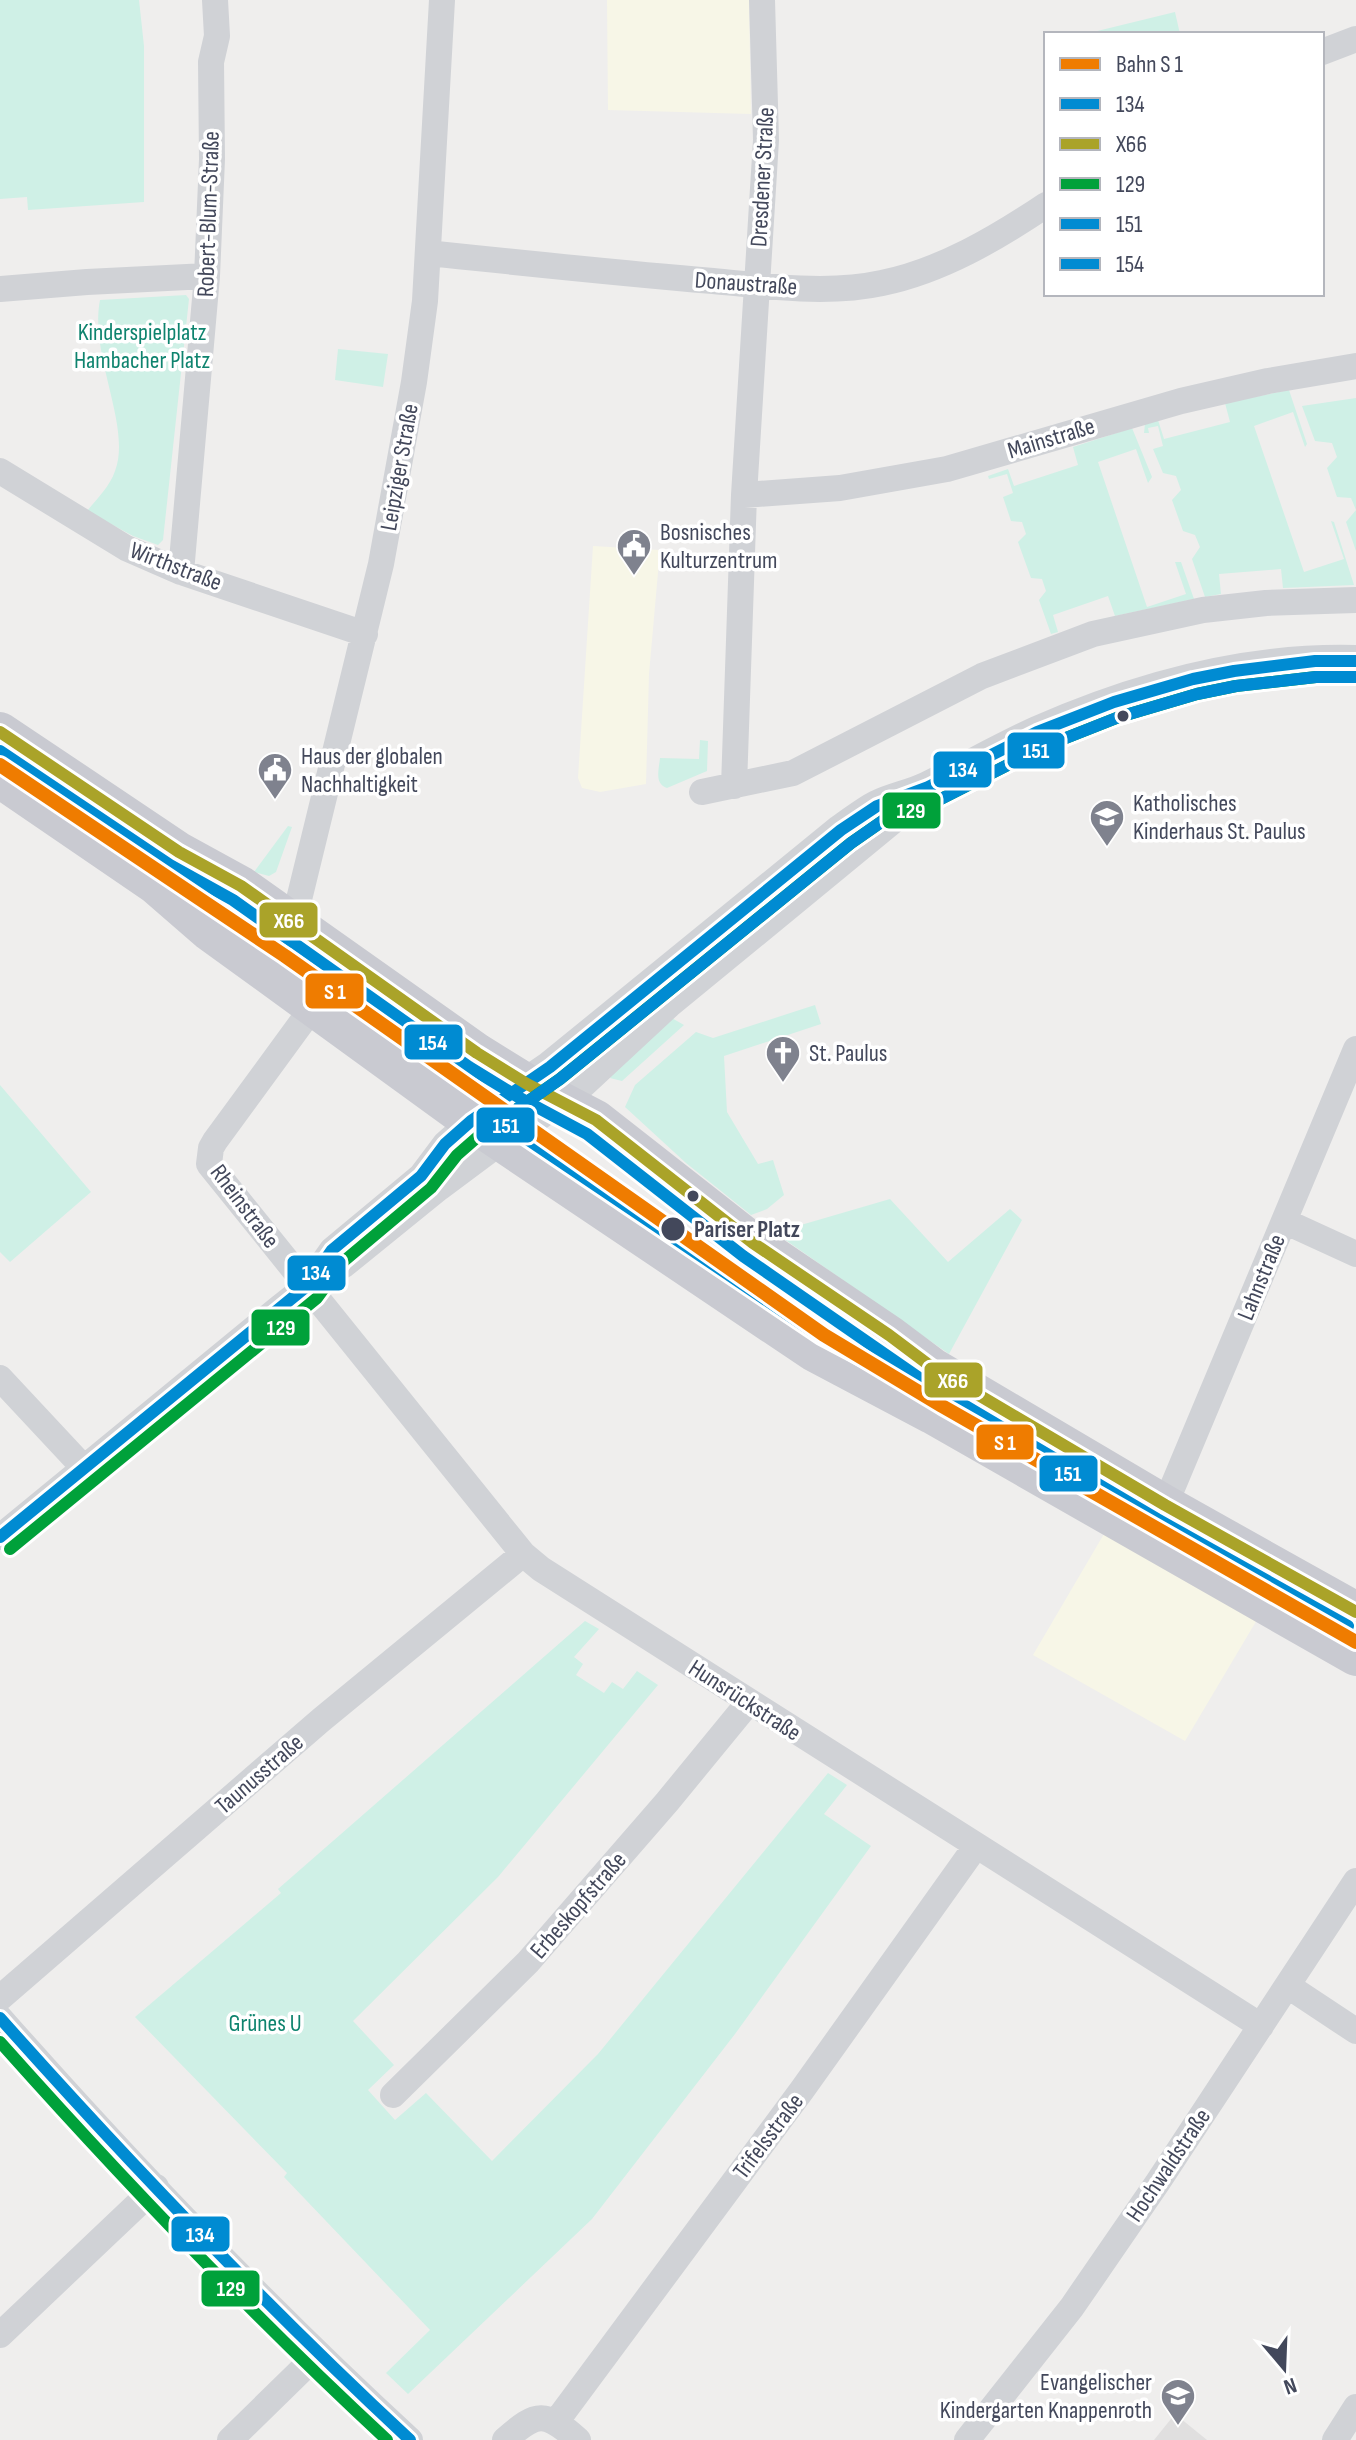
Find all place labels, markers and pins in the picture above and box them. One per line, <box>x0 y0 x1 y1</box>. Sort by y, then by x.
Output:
place label: Bosnisches Kulturzentrum <box>660 518 777 575</box>
public building icon: Bosnisches Kulturzentrum <box>615 527 653 577</box>
unlabelled marker <box>1115 708 1131 724</box>
place label: Haus der globalen Nachhaltigkeit <box>301 742 443 799</box>
public building icon: Haus der globalen Nachhaltigkeit <box>256 751 294 801</box>
place label: Katholisches Kinderhaus St. Paulus <box>1133 789 1306 846</box>
school or university icon: Katholisches Kinderhaus St. Paulus <box>1088 798 1126 848</box>
church icon: St. Paulus <box>764 1034 802 1084</box>
place label: St. Paulus <box>809 1039 887 1068</box>
unlabelled marker <box>685 1188 701 1204</box>
marker: Pariser Platz <box>659 1215 687 1243</box>
place label: Pariser Platz <box>694 1215 800 1244</box>
place label: Evangelischer Kindergarten Knappenroth <box>940 2368 1152 2425</box>
school or university icon: Evangelischer Kindergarten Knappenroth <box>1159 2377 1197 2427</box>

